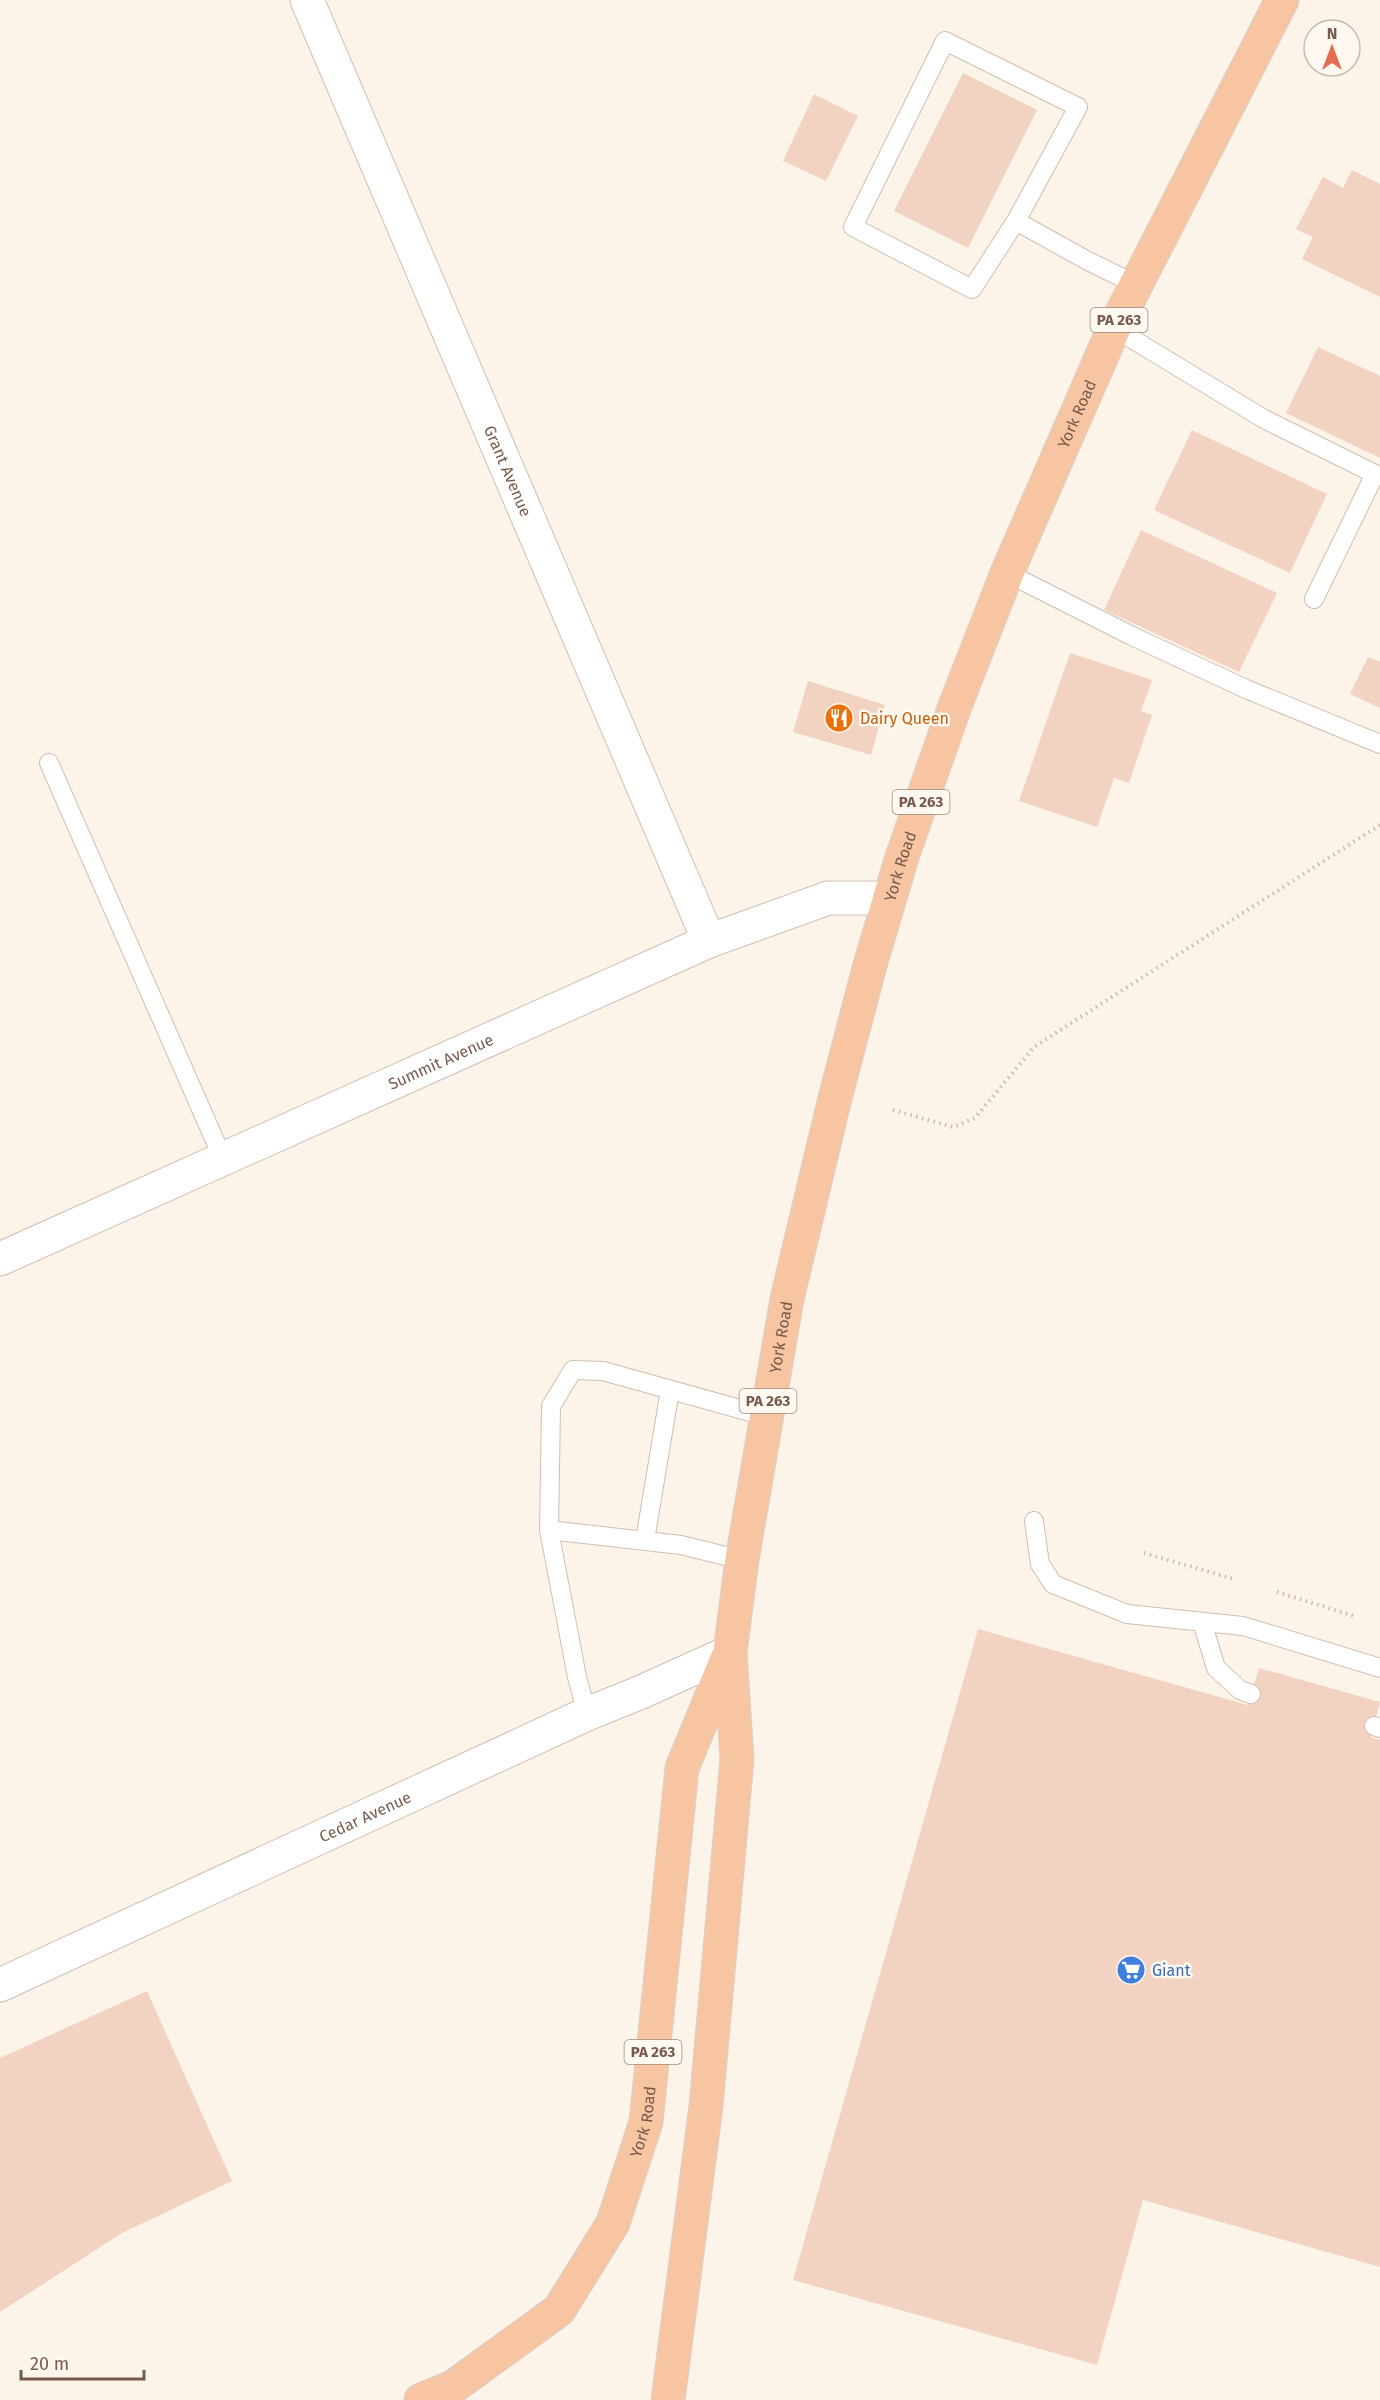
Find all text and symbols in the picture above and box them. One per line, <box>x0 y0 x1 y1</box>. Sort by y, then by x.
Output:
north arrow <box>1302 18 1362 78</box>
text: N <box>1327 24 1337 43</box>
road number: PA 263 <box>1090 308 1148 332</box>
street label: York Road <box>1054 377 1100 451</box>
street label: Grant Avenue <box>480 423 535 519</box>
restaurant icon: Dairy Queen <box>823 702 855 734</box>
place label: Dairy Queen <box>860 709 949 728</box>
road number: PA 263 <box>892 790 950 814</box>
street label: York Road <box>880 829 920 904</box>
street label: Summit Avenue <box>385 1030 496 1094</box>
street label: York Road <box>765 1300 796 1375</box>
road number: PA 263 <box>740 1389 796 1413</box>
street label: Cedar Avenue <box>316 1788 414 1846</box>
supermarket icon: Giant <box>1115 1954 1147 1986</box>
place label: Giant <box>1152 1961 1191 1980</box>
road number: PA 263 <box>624 2040 682 2064</box>
street label: York Road <box>626 2085 660 2160</box>
scale bar <box>21 2343 144 2381</box>
text: 20 m <box>30 2353 69 2375</box>

